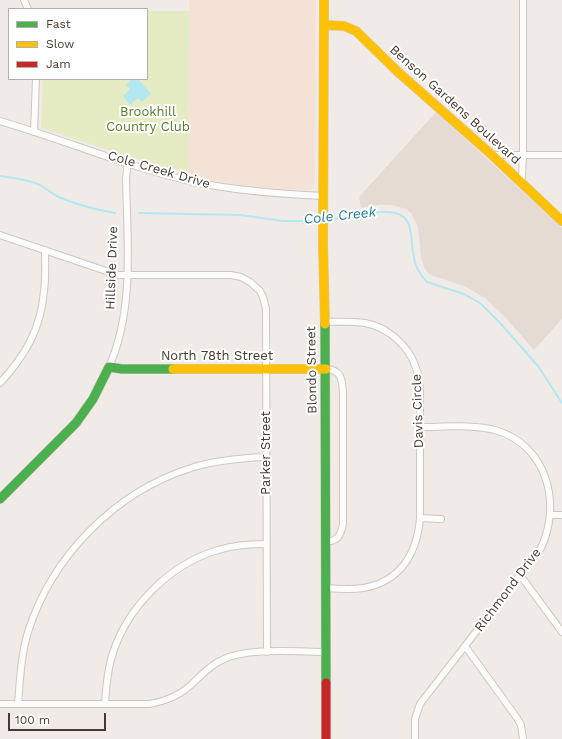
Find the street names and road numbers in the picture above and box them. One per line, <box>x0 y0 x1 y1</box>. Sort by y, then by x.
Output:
street label: Benson Gardens Boulevard <box>386 42 524 168</box>
street label: Cole Creek Drive <box>106 148 212 192</box>
street label: Hillside Drive <box>103 226 121 310</box>
street label: Blondo Street <box>303 326 321 414</box>
street label: North 78th Street <box>161 348 273 364</box>
street label: Davis Circle <box>409 374 427 448</box>
street label: Parker Street <box>258 411 274 495</box>
street label: Richmond Drive <box>472 545 544 635</box>

